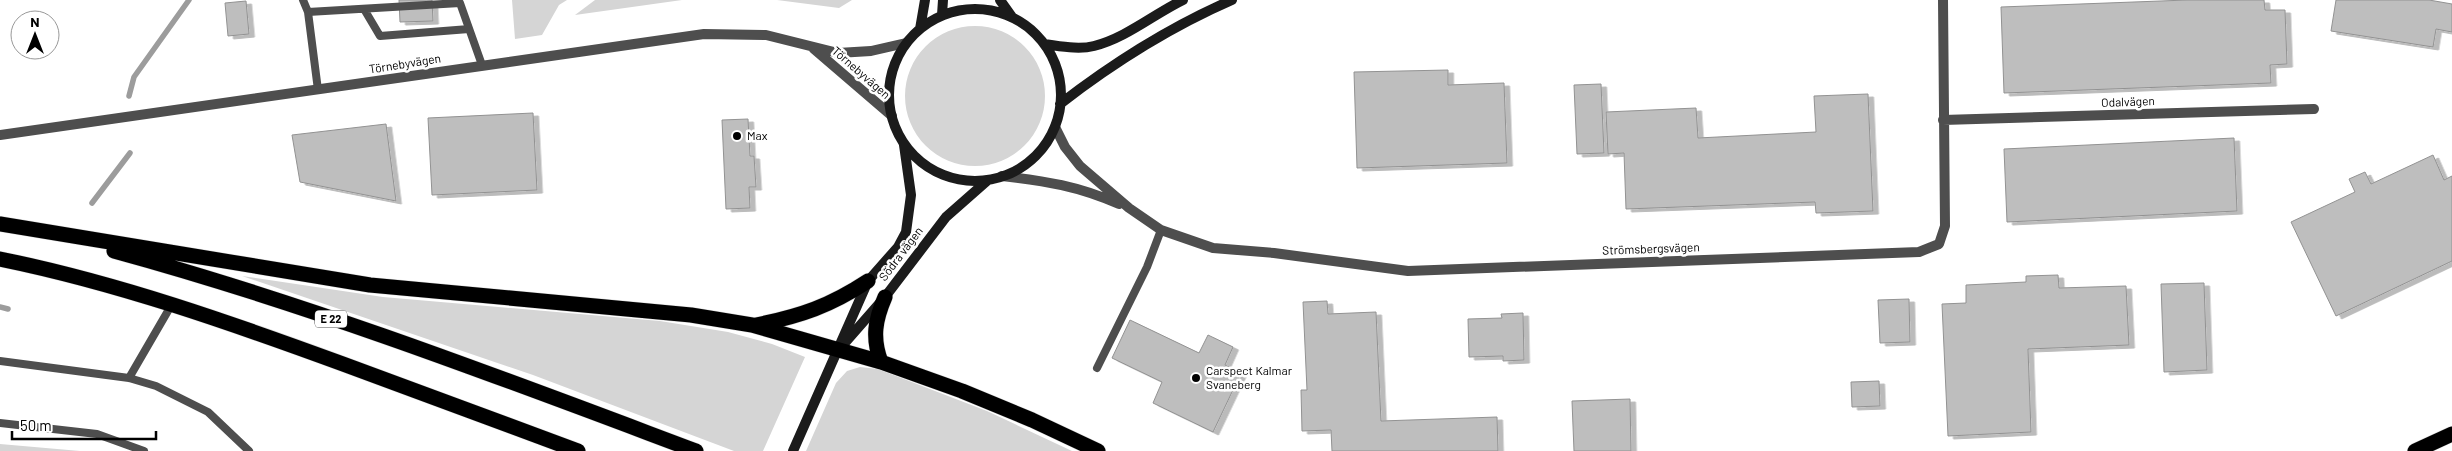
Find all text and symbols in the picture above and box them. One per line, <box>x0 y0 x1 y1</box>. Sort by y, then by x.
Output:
north arrow <box>10 10 60 60</box>
text: N <box>30 13 40 30</box>
street label: Törnebyvägen <box>830 43 894 101</box>
street label: Törnebyvägen <box>368 50 442 76</box>
street label: Odalvägen <box>2101 93 2155 109</box>
place label: Max <box>747 128 768 142</box>
marker: Max <box>731 130 743 142</box>
street label: Södra vägen <box>875 224 925 283</box>
street label: Strömsbergsvägen <box>1602 239 1700 257</box>
road number: E 22 <box>315 310 347 328</box>
place label: Carspect Kalmar Svaneberg <box>1206 363 1293 391</box>
marker: Carspect Kalmar Svaneberg <box>1190 372 1202 384</box>
scale bar <box>12 408 156 440</box>
text: 50 m <box>20 416 52 434</box>

